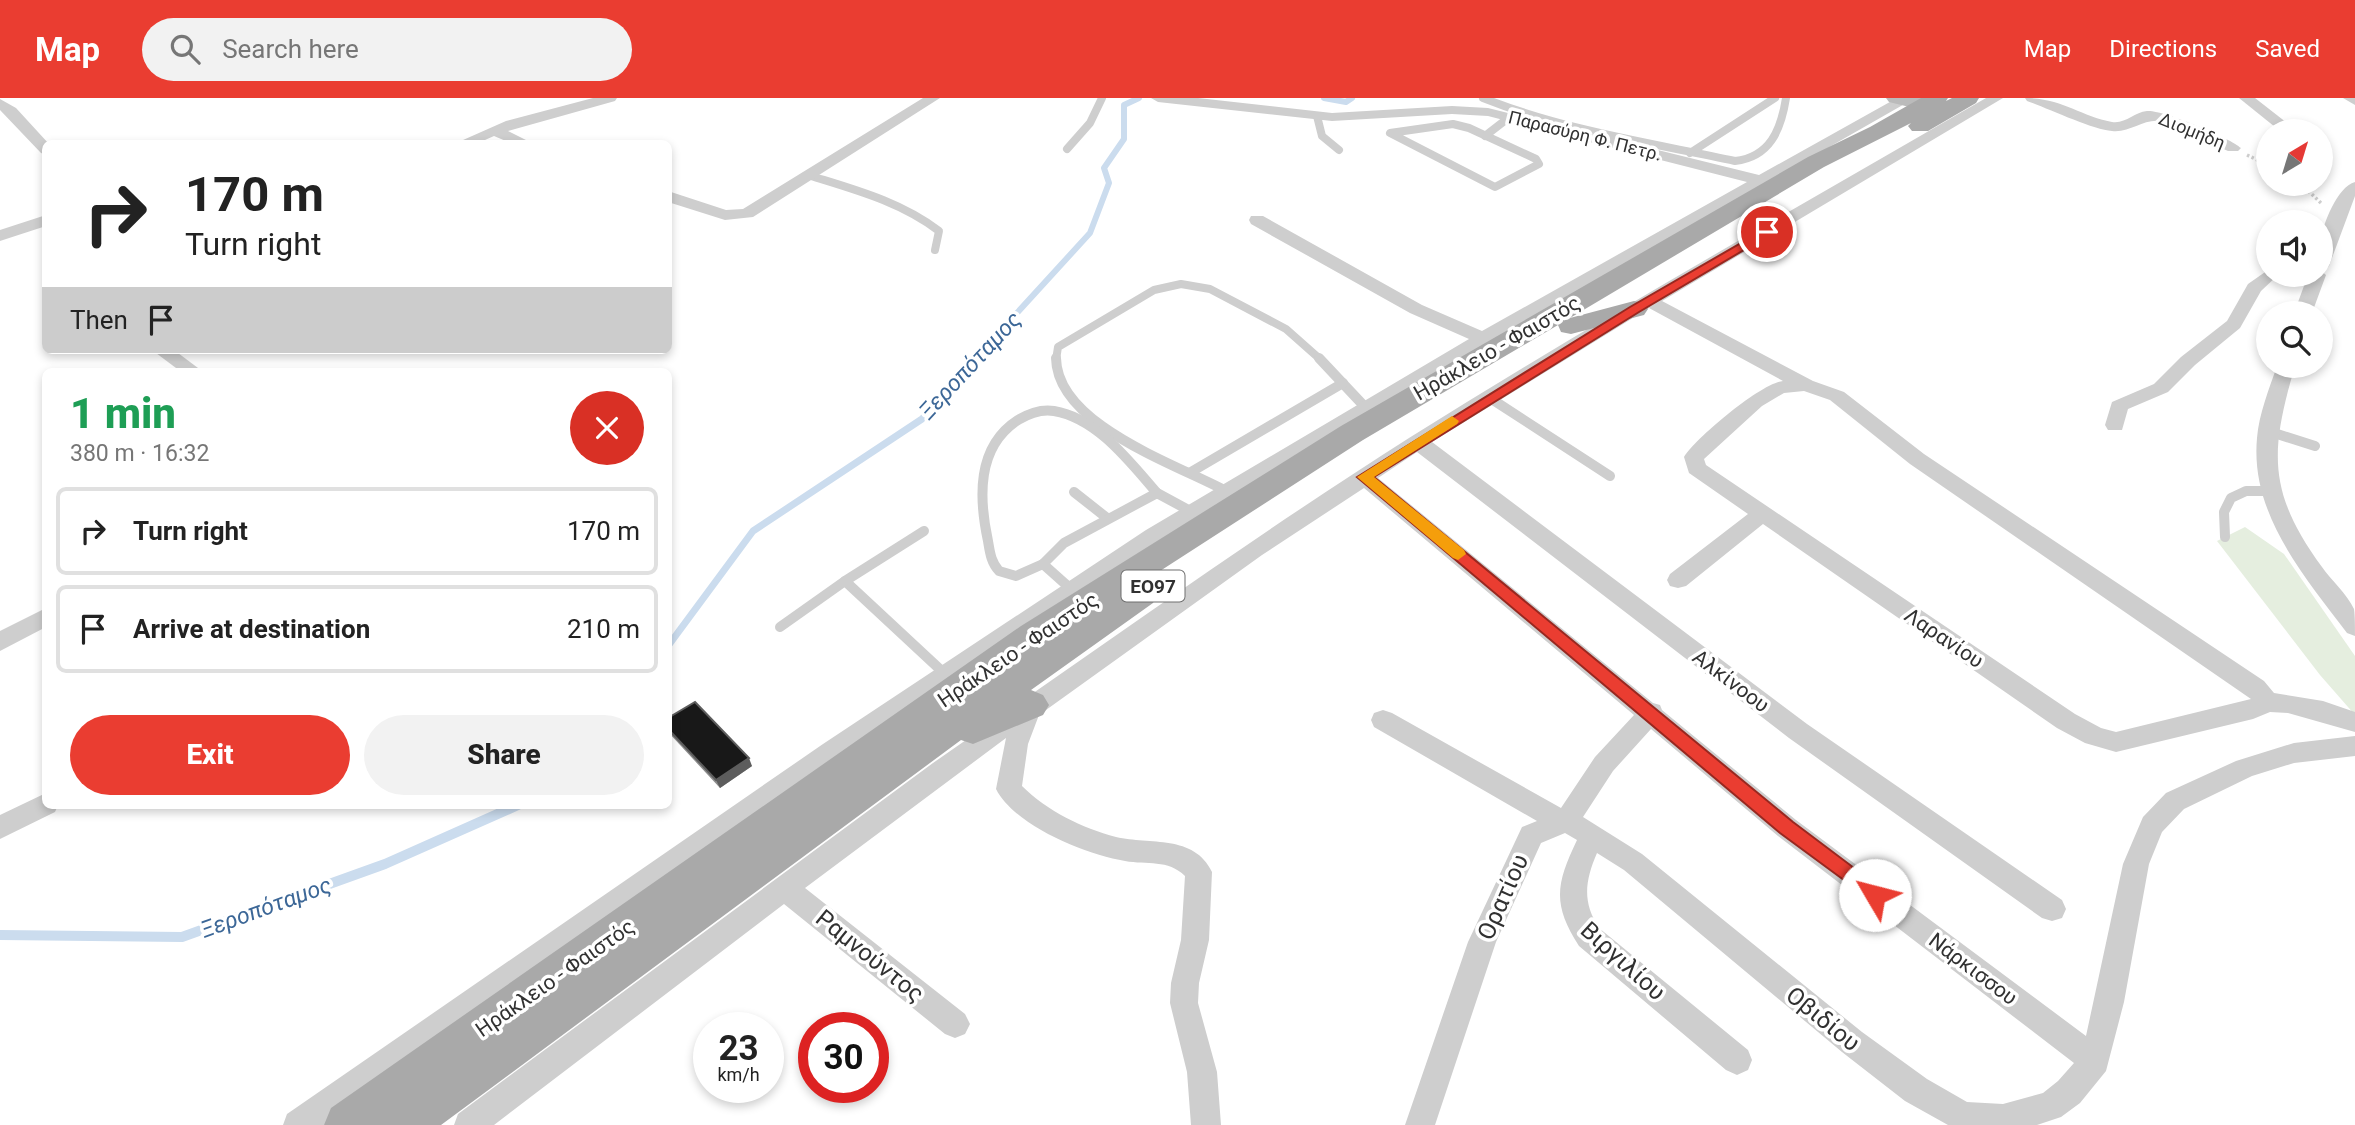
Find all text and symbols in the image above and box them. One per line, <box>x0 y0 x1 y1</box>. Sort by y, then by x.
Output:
search box <box>142 18 632 81</box>
text: Map <box>35 30 100 69</box>
icon: search <box>166 30 204 68</box>
text: Search here <box>222 34 359 64</box>
text: Map <box>2024 35 2071 63</box>
text: Directions <box>2109 35 2217 63</box>
text: Saved <box>2255 35 2320 63</box>
street label: Παρασύρη Φ. Πετρ. <box>1506 106 1664 165</box>
street label: Διομήδη <box>2156 108 2228 153</box>
north arrow <box>2256 119 2333 196</box>
map controls <box>2256 119 2333 378</box>
text: 170 m <box>185 166 324 223</box>
icon: right <box>70 168 161 259</box>
pin <box>1737 202 1797 262</box>
button: sound <box>2256 210 2333 287</box>
icon: arrive <box>1748 213 1786 251</box>
text: Turn right <box>185 225 321 263</box>
street label: Ηράκλειο - Φαιστός <box>1410 291 1584 405</box>
icon: arrive <box>142 301 180 339</box>
button: search <box>2256 301 2333 378</box>
text: Then <box>70 305 128 335</box>
water label: Ξεροπόταμος <box>914 306 1027 425</box>
text: 1 min <box>70 389 176 438</box>
button: close <box>570 391 644 465</box>
text: 380 m · 16:32 <box>70 440 209 467</box>
icon: right <box>74 512 112 550</box>
text: Turn right <box>133 516 248 546</box>
text: 170 m <box>567 516 640 546</box>
road number: ΕΟ97 <box>1122 570 1184 601</box>
street label: Ηράκλειο - Φαιστός <box>933 587 1103 713</box>
street label: Λαρανίου <box>1900 603 1988 673</box>
icon: arrive <box>74 610 112 648</box>
text: Arrive at destination <box>133 614 370 644</box>
text: 210 m <box>567 614 640 644</box>
street label: Αλκίνοου <box>1688 644 1774 718</box>
button: Exit <box>70 715 350 795</box>
button: Share <box>364 715 644 795</box>
street label: Ορατίου <box>1472 850 1534 944</box>
position arrow <box>1838 858 1912 932</box>
water label: Ξεροπόταμος <box>197 871 335 944</box>
street label: Ραμνούντος <box>810 904 930 1008</box>
street label: Ηράκλειο - Φαιστός <box>471 914 639 1042</box>
street label: Βιργιλίου <box>1575 916 1671 1006</box>
street label: Νάρκισσου <box>1924 928 2022 1010</box>
street label: Οβιδίου <box>1781 981 1865 1057</box>
speed limit sign: 30 <box>798 1012 889 1103</box>
text: 23 <box>718 1028 759 1069</box>
text: km/h <box>717 1064 760 1085</box>

